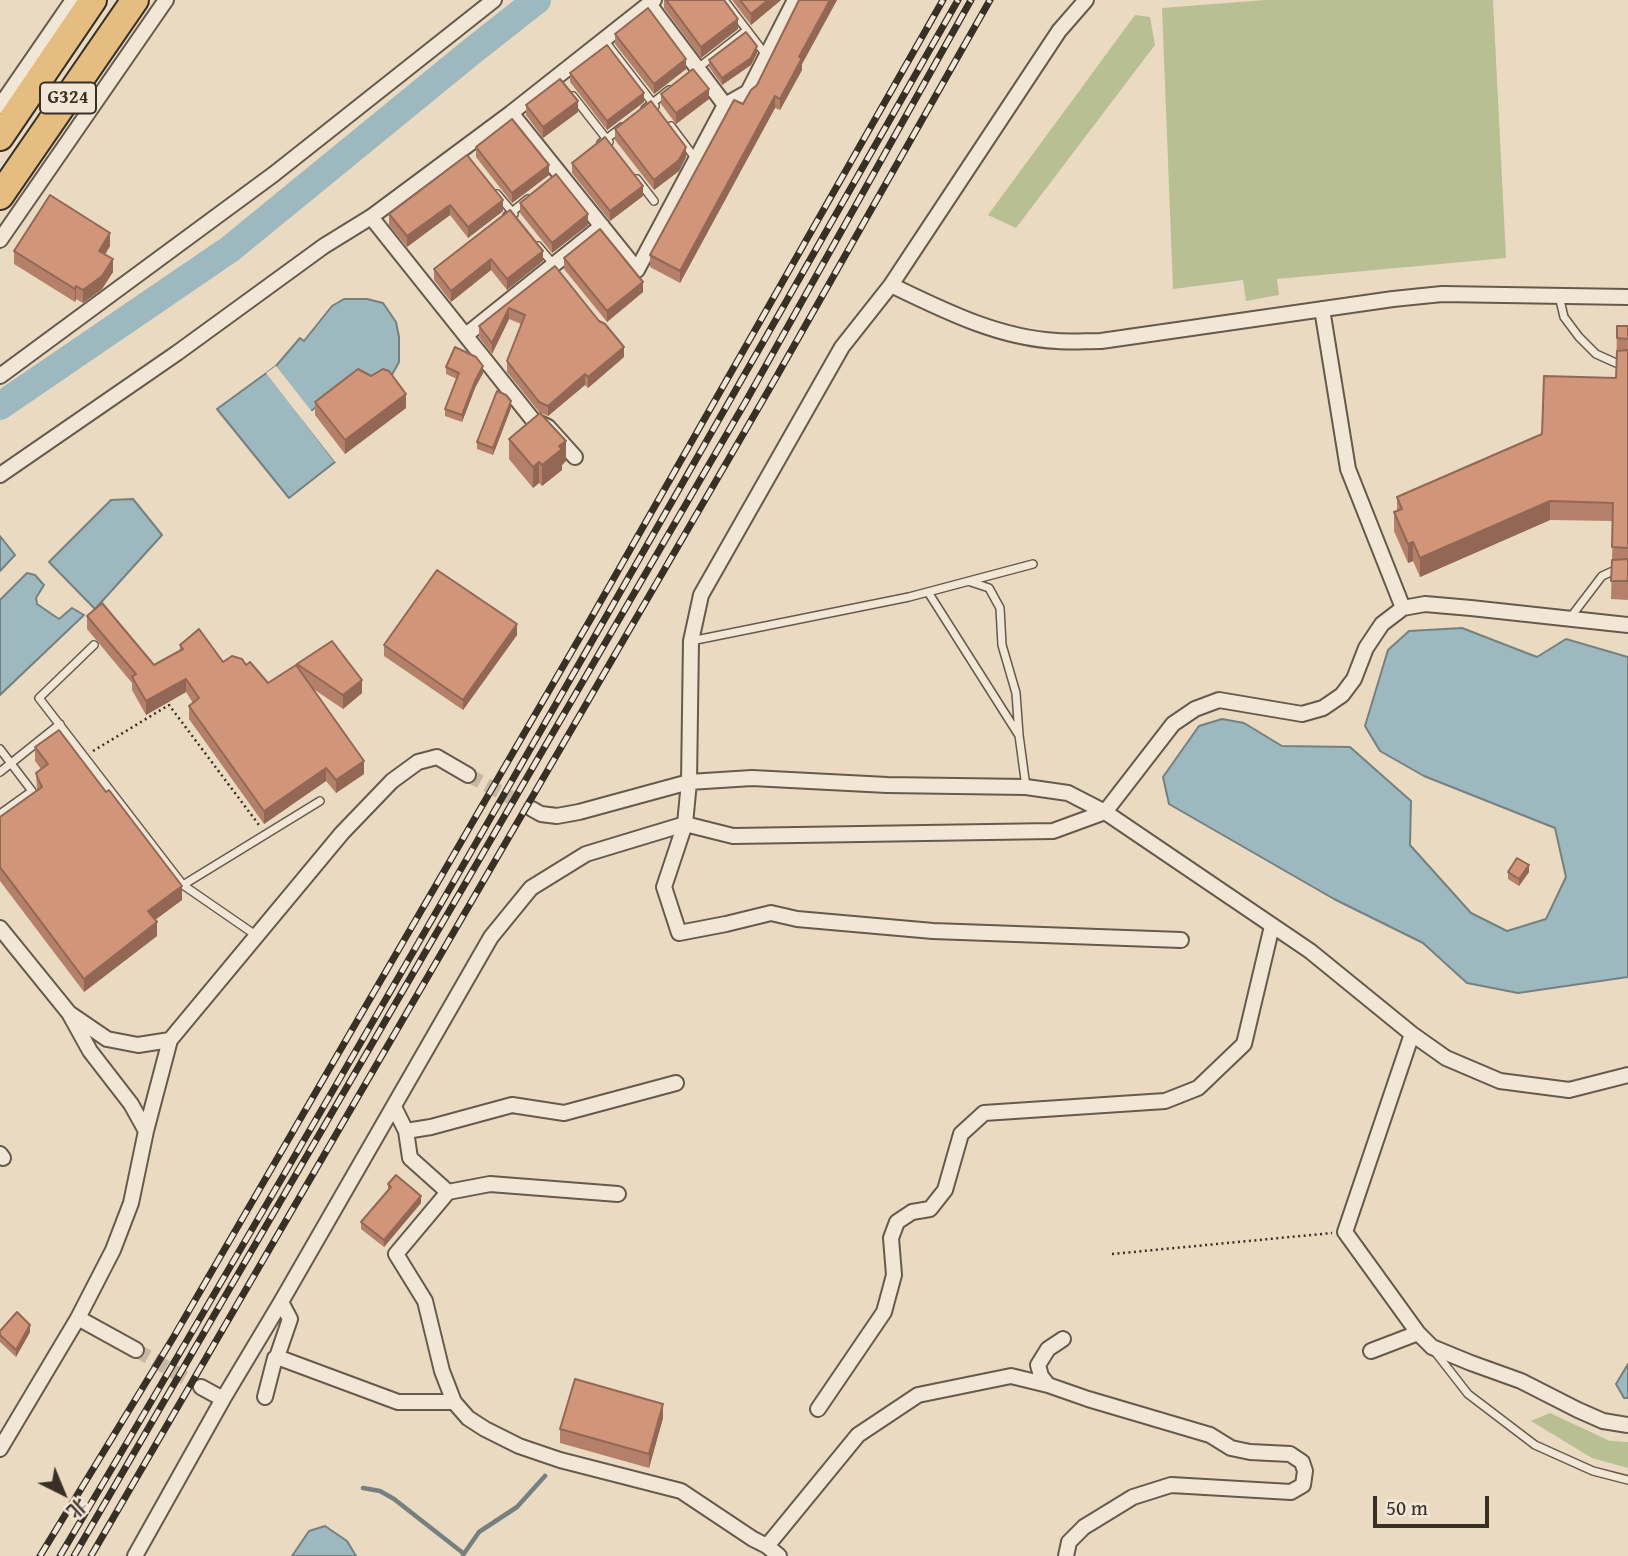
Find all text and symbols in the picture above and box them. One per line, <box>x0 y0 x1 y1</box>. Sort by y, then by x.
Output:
road number: G324 <box>40 82 96 114</box>
north arrow <box>28 1458 98 1528</box>
scale bar <box>1376 1482 1492 1526</box>
text: 北 <box>61 1492 94 1525</box>
text: 50 m <box>1386 1492 1428 1523</box>

